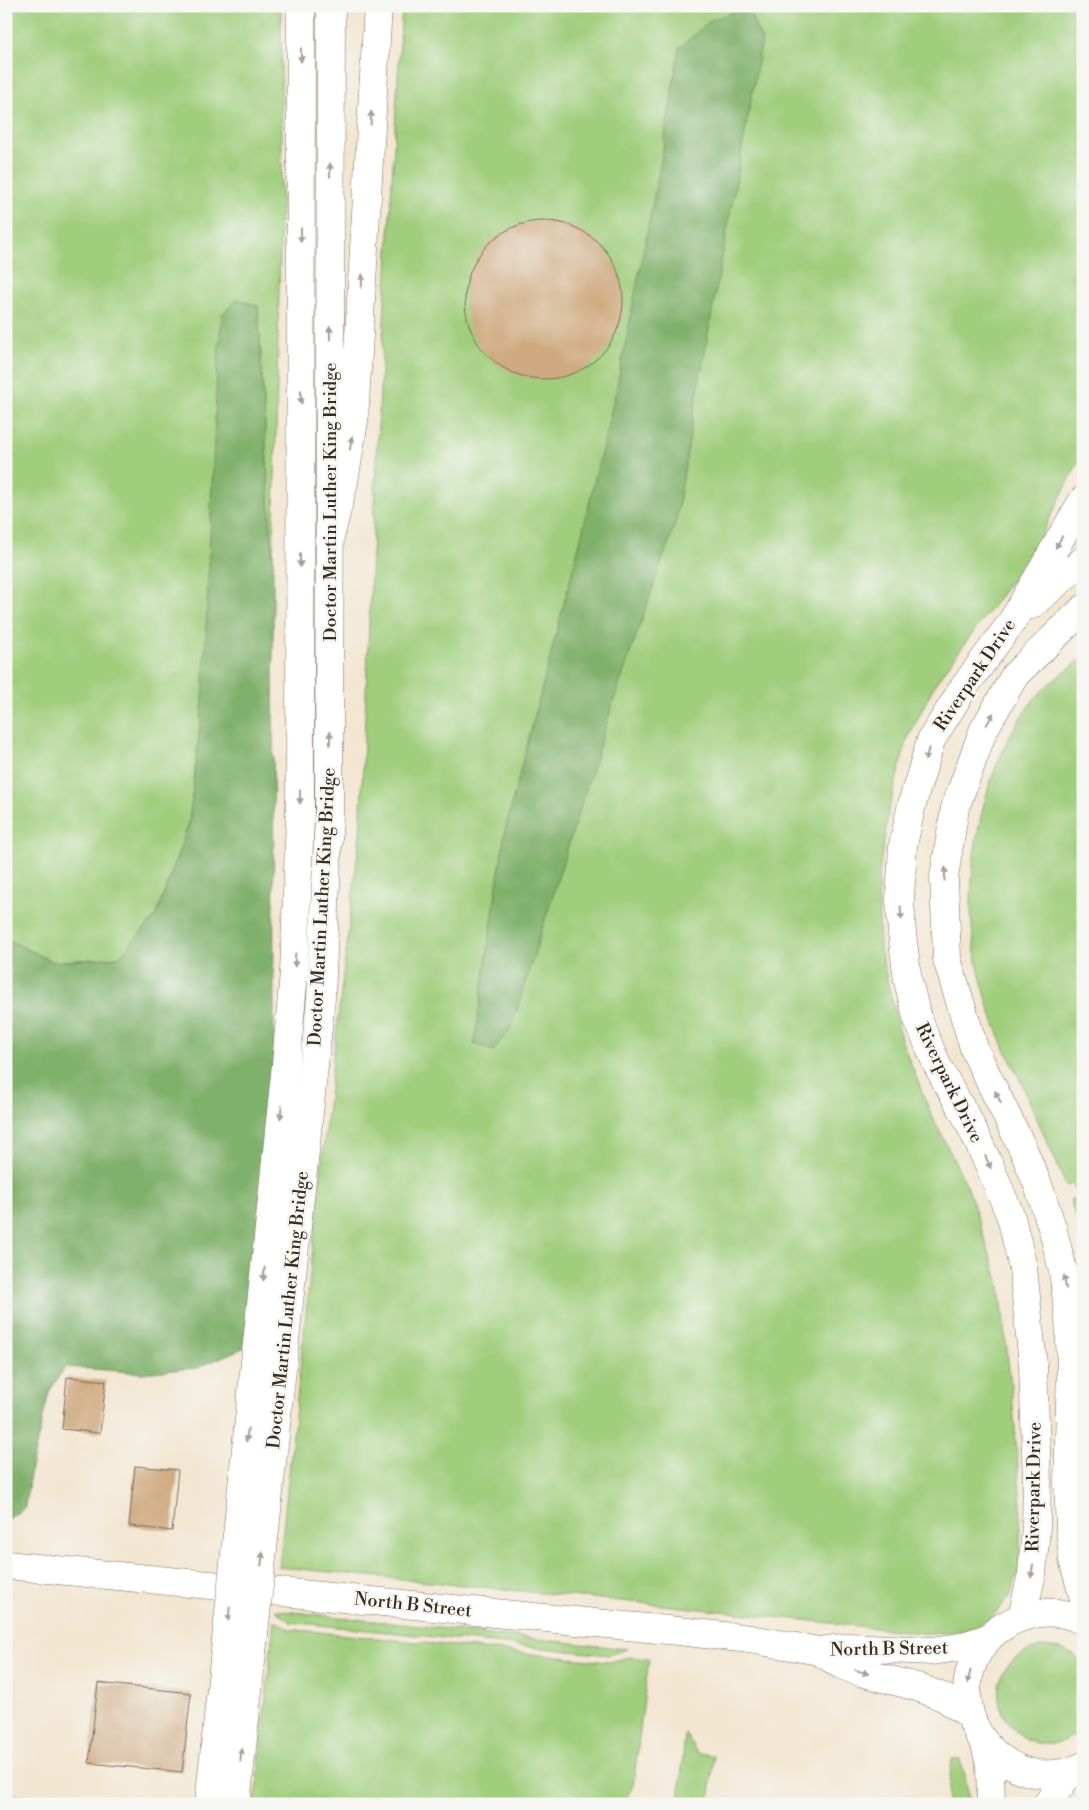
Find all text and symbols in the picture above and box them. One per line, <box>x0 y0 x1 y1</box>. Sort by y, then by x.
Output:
one-way arrow <box>297 47 305 63</box>
one-way arrow <box>368 110 376 126</box>
one-way arrow <box>326 162 334 178</box>
one-way arrow <box>297 227 305 243</box>
one-way arrow <box>359 272 367 288</box>
one-way arrow <box>326 325 334 341</box>
street label: Doctor Martin Luther King Bridge <box>319 362 342 642</box>
one-way arrow <box>297 390 305 406</box>
one-way arrow <box>347 434 355 450</box>
one-way arrow <box>1055 535 1063 550</box>
one-way arrow <box>296 552 304 568</box>
street label: Riverpark Drive <box>929 615 1021 735</box>
one-way arrow <box>985 713 994 726</box>
one-way arrow <box>326 730 334 746</box>
one-way arrow <box>922 746 930 761</box>
street label: Doctor Martin Luther King Bridge <box>303 767 341 1047</box>
one-way arrow <box>296 789 304 805</box>
one-way arrow <box>941 866 949 882</box>
one-way arrow <box>897 905 905 921</box>
one-way arrow <box>290 952 298 968</box>
street label: Riverpark Drive <box>910 1019 988 1147</box>
one-way arrow <box>994 1090 1002 1104</box>
one-way arrow <box>277 1104 285 1120</box>
one-way arrow <box>984 1155 992 1169</box>
street label: Doctor Martin Luther King Bridge <box>262 1170 314 1450</box>
one-way arrow <box>260 1266 268 1282</box>
one-way arrow <box>1061 1274 1069 1290</box>
street label: Riverpark Drive <box>1021 1422 1047 1552</box>
one-way arrow <box>243 1428 251 1444</box>
one-way arrow <box>258 1551 266 1567</box>
one-way arrow <box>1028 1564 1036 1580</box>
street label: North B Street <box>353 1587 473 1623</box>
one-way arrow <box>225 1607 233 1623</box>
street label: North B Street <box>830 1636 949 1662</box>
one-way arrow <box>855 1669 870 1676</box>
one-way arrow <box>965 1669 973 1684</box>
one-way arrow <box>238 1747 246 1763</box>

